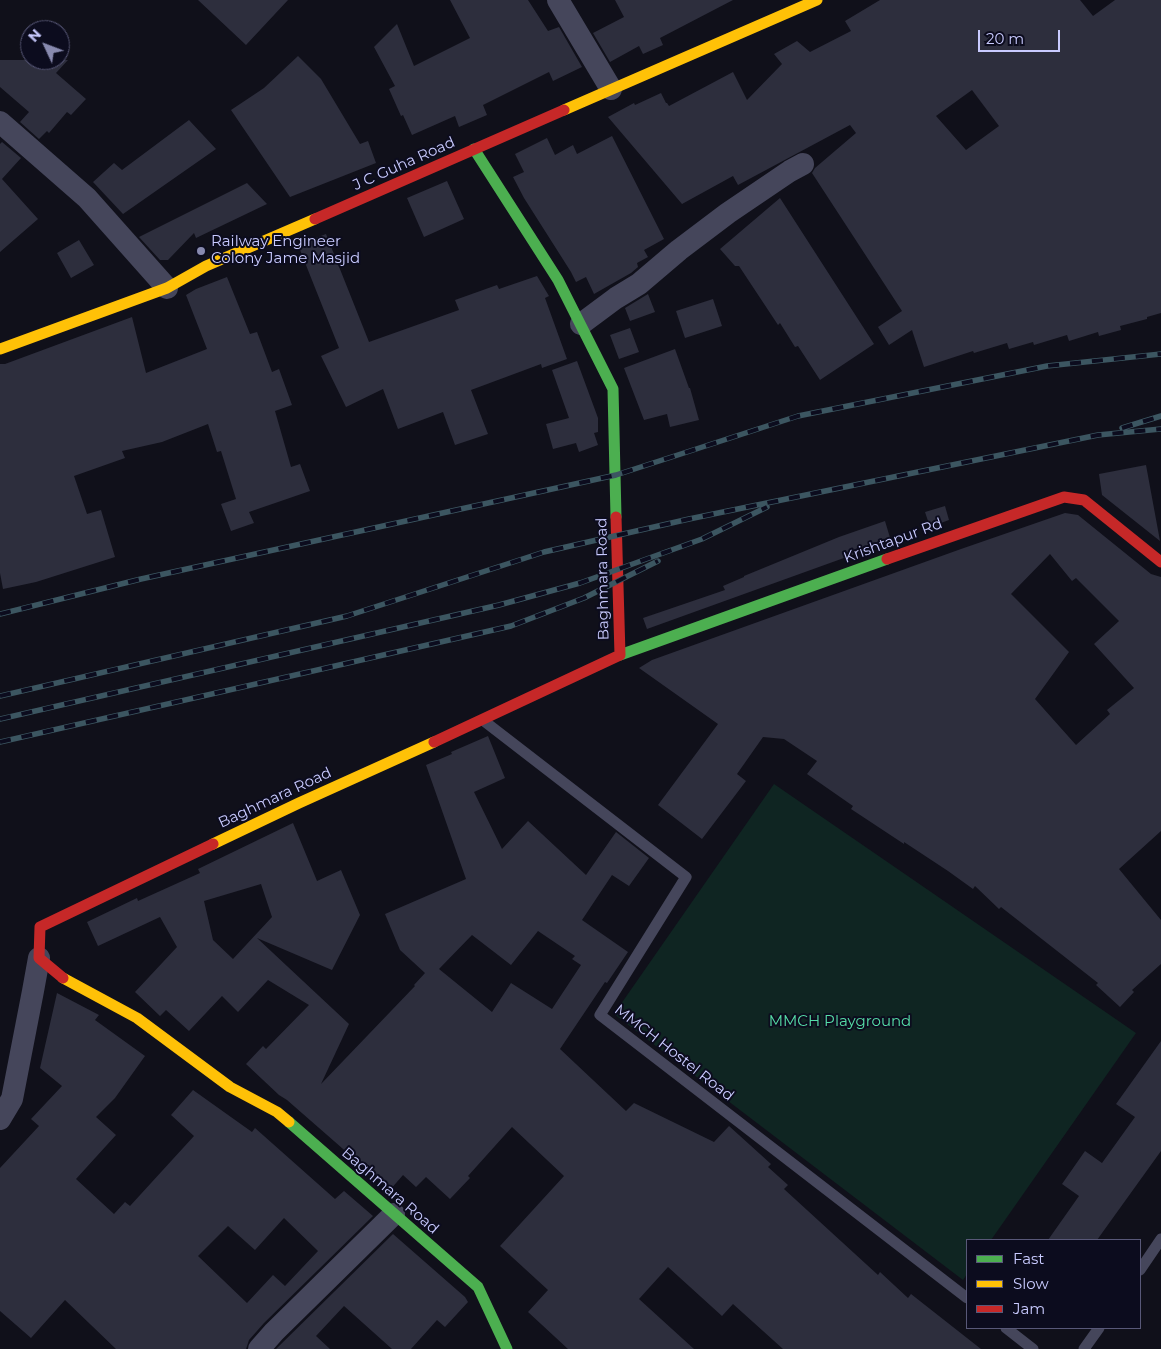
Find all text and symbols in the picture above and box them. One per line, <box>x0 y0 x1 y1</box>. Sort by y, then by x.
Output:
north arrow <box>20 20 70 70</box>
scale bar <box>981 20 1064 52</box>
text: N <box>24 25 45 46</box>
text: 20 m <box>986 29 1024 48</box>
street label: J C Guha Road <box>350 133 458 195</box>
place label: Railway Engineer Colony Jame Masjid <box>211 233 360 268</box>
marker: Railway Engineer Colony Jame Masjid <box>195 245 207 257</box>
street label: Krishtapur Rd <box>841 515 945 567</box>
street label: Baghmara Road <box>593 517 613 641</box>
street label: Baghmara Road <box>216 764 334 832</box>
street label: MMCH Hostel Road <box>611 1001 737 1105</box>
park label: MMCH Playground <box>769 1013 911 1031</box>
street label: Baghmara Road <box>338 1144 442 1238</box>
legend <box>966 1239 1141 1329</box>
text: Fast <box>1013 1249 1044 1268</box>
text: Slow <box>1013 1274 1049 1293</box>
text: Jam <box>1013 1299 1045 1318</box>

